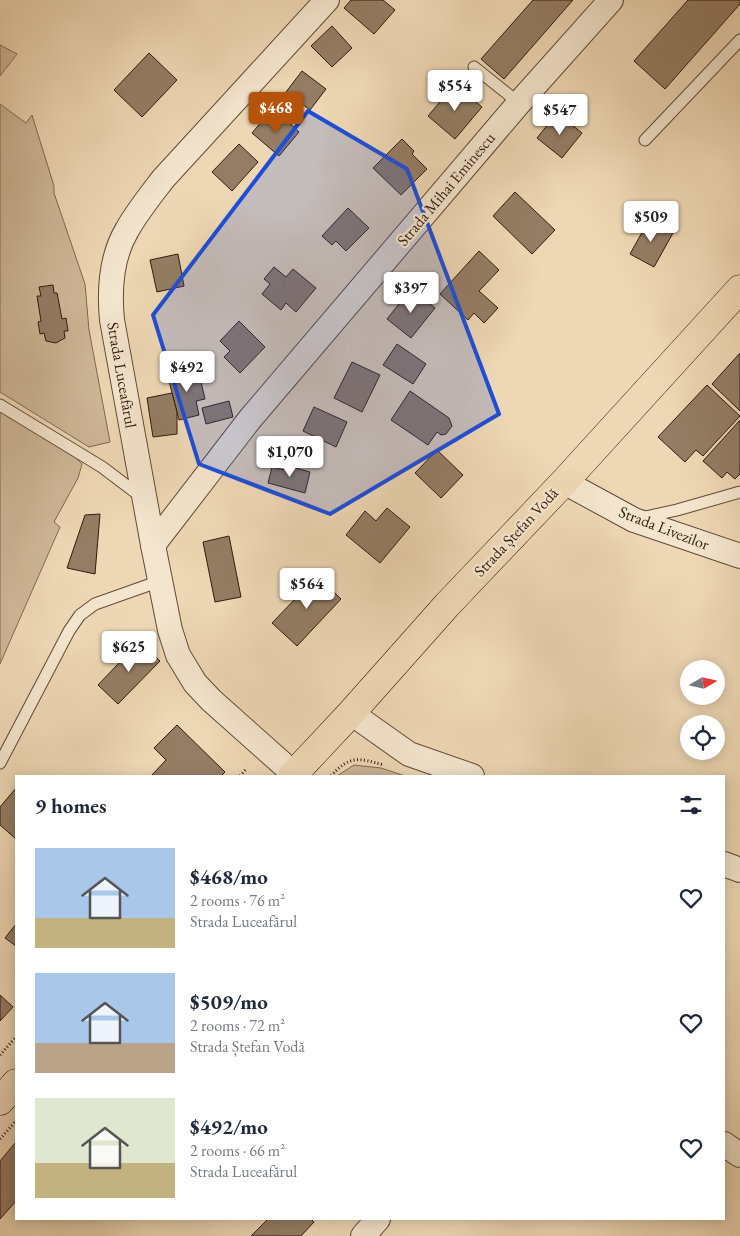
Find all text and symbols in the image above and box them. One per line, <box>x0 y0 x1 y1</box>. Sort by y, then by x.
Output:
pin: $554 <box>425 70 485 112</box>
text: $554 <box>439 75 471 96</box>
pin: $468 <box>246 92 306 134</box>
pin: $547 <box>530 94 590 136</box>
text: $468 <box>260 97 292 118</box>
text: $547 <box>544 99 576 120</box>
street label: Strada Mihai Eminescu <box>392 127 500 250</box>
pin: $509 <box>621 200 681 243</box>
text: $509 <box>635 206 667 227</box>
pin: $397 <box>381 272 441 314</box>
text: $397 <box>395 277 427 298</box>
street label: Strada Luceafărul <box>102 320 142 430</box>
pin: $492 <box>157 350 217 393</box>
text: $492 <box>171 356 203 377</box>
pin: $1,070 <box>249 436 331 478</box>
text: $1,070 <box>267 441 313 462</box>
street label: Strada Ștefan Vodă <box>469 482 563 581</box>
street label: Strada Livezilor <box>616 501 713 555</box>
pin: $564 <box>277 568 337 610</box>
text: $564 <box>291 573 323 594</box>
pin: $625 <box>99 630 159 673</box>
text: $625 <box>113 636 145 657</box>
north arrow <box>680 660 725 705</box>
map controls <box>680 660 725 760</box>
button: locate <box>680 715 725 760</box>
icon: filters <box>677 791 705 819</box>
text: 9 homes <box>35 792 107 819</box>
text: $468/mo <box>190 863 268 890</box>
icon: home <box>75 868 135 928</box>
icon: heart <box>677 884 705 912</box>
text: 2 rooms · 76 m² <box>190 890 285 911</box>
text: Strada Luceafărul <box>190 911 297 932</box>
text: $509/mo <box>190 988 268 1015</box>
icon: home <box>75 993 135 1053</box>
icon: heart <box>677 1009 705 1037</box>
text: 2 rooms · 72 m² <box>190 1015 285 1036</box>
text: Strada Ștefan Vodă <box>190 1036 305 1057</box>
text: $492/mo <box>190 1113 268 1140</box>
icon: home <box>75 1118 135 1178</box>
icon: heart <box>677 1134 705 1162</box>
text: 2 rooms · 66 m² <box>190 1140 285 1161</box>
text: Strada Luceafărul <box>190 1161 297 1182</box>

